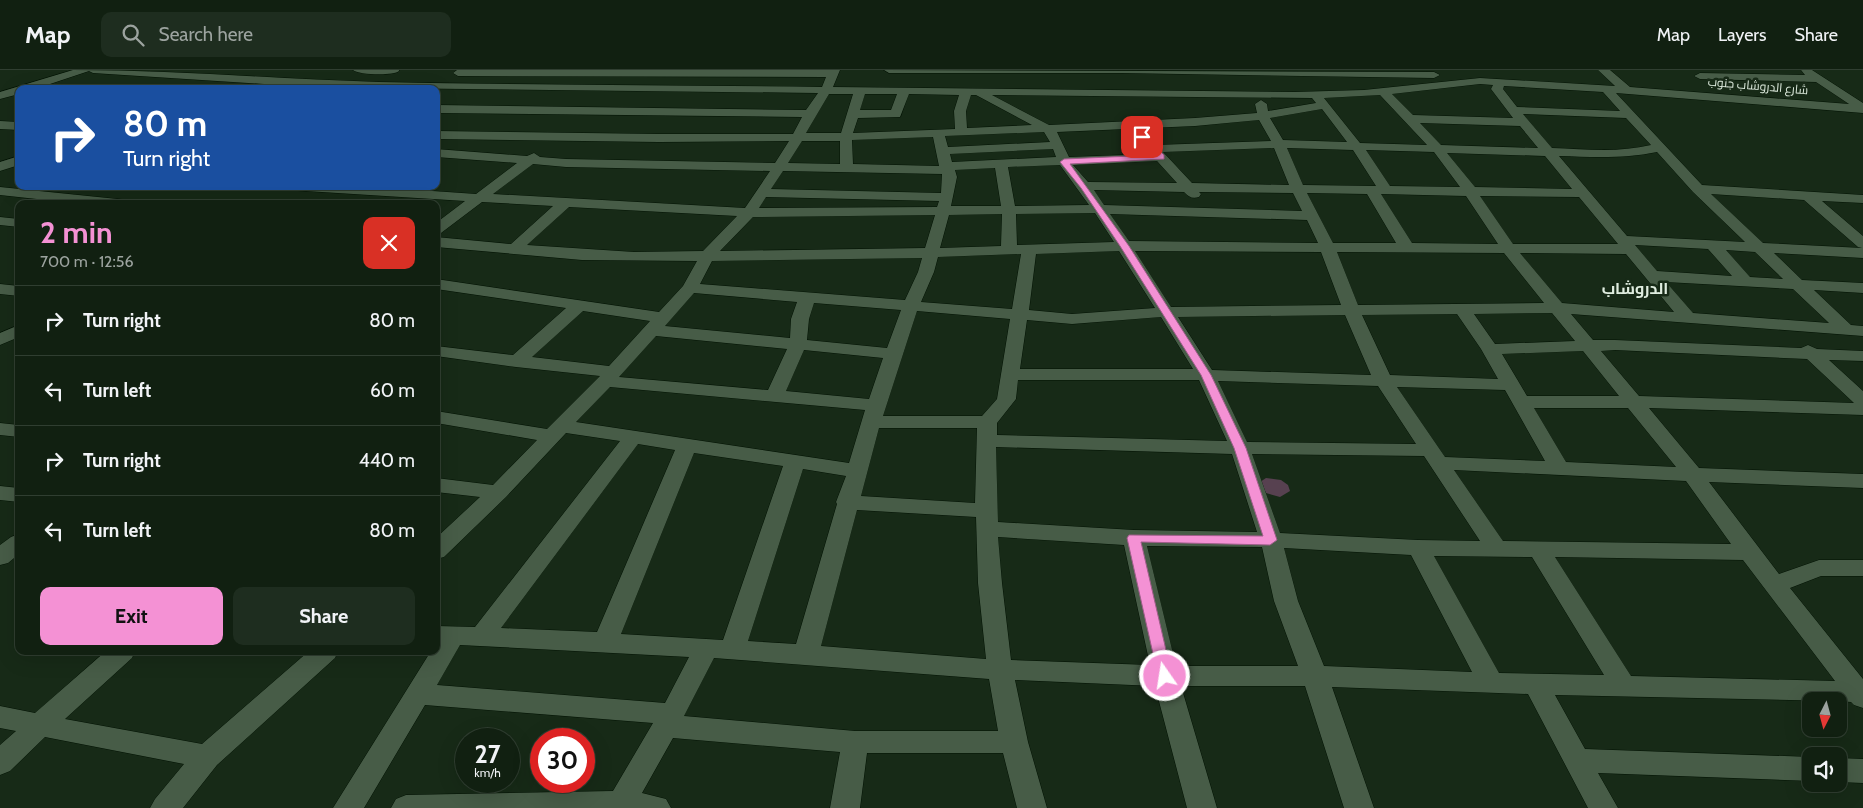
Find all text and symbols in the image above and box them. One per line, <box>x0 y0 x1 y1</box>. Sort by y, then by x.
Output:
search box <box>101 12 451 57</box>
text: Map <box>25 20 71 49</box>
icon: search <box>119 21 147 49</box>
text: Search here <box>159 23 253 46</box>
text: Map <box>1657 24 1690 46</box>
text: Layers <box>1718 24 1767 46</box>
text: Share <box>1795 24 1838 46</box>
street label: شارع الدروشاب جنوب <box>1707 74 1809 98</box>
text: 80 m <box>123 102 207 145</box>
icon: right <box>40 105 105 170</box>
pin <box>1121 116 1163 158</box>
icon: arrive <box>1128 123 1156 151</box>
text: Turn right <box>123 145 210 172</box>
text: 2 min <box>40 214 112 251</box>
button: close <box>363 217 415 269</box>
text: 700 m · 12:56 <box>40 252 134 271</box>
district label: الدروشاب <box>1602 279 1668 298</box>
icon: right <box>40 307 68 335</box>
text: Turn right <box>83 309 161 332</box>
text: 80 m <box>369 309 415 332</box>
icon: left <box>40 377 68 405</box>
text: Turn left <box>83 379 151 402</box>
text: 60 m <box>370 379 415 402</box>
icon: right <box>40 447 68 475</box>
text: Turn right <box>83 449 161 472</box>
text: 440 m <box>359 449 415 472</box>
icon: left <box>40 517 68 545</box>
text: Turn left <box>83 519 151 542</box>
text: 80 m <box>369 519 415 542</box>
button: Exit <box>40 587 223 645</box>
button: Share <box>233 587 415 645</box>
position arrow <box>1138 649 1190 701</box>
north arrow <box>1802 692 1848 738</box>
map controls <box>1802 692 1847 792</box>
speed limit sign: 30 <box>530 728 595 793</box>
text: 27 <box>475 739 500 769</box>
button: sound <box>1802 747 1847 792</box>
text: km/h <box>474 765 501 780</box>

